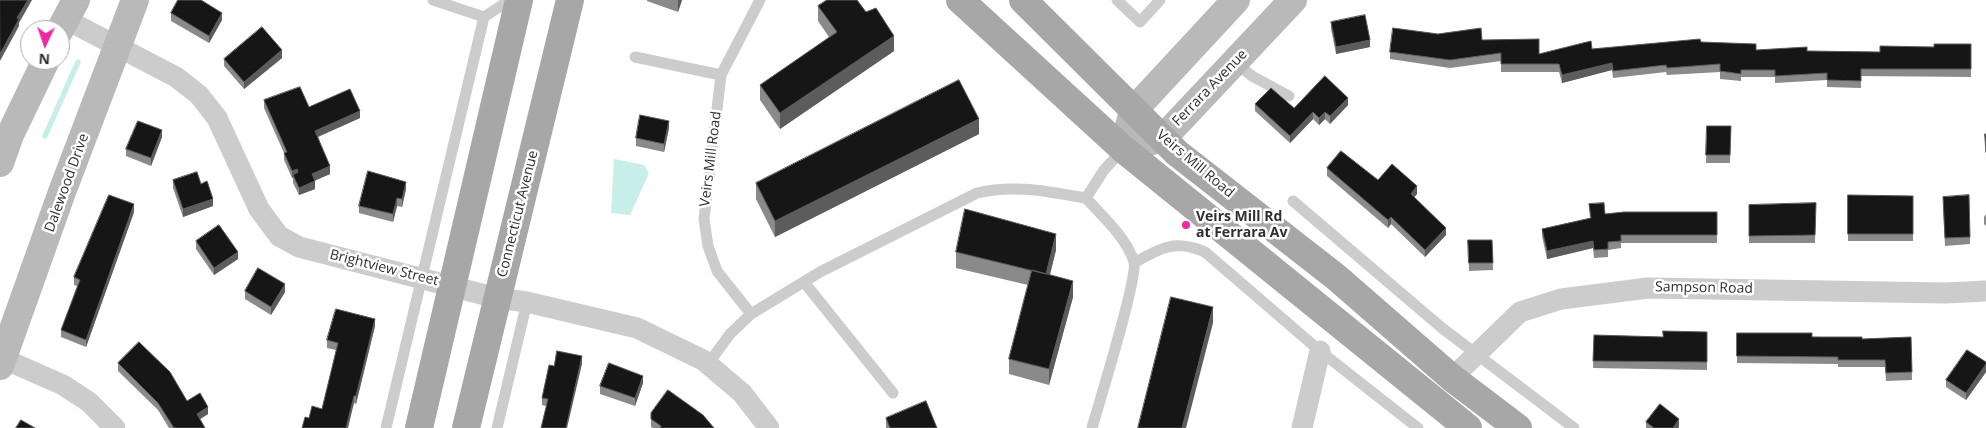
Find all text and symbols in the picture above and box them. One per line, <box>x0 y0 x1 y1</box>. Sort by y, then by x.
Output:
north arrow <box>20 20 70 70</box>
street label: Ferrara Avenue <box>1169 46 1251 130</box>
text: N <box>38 50 50 69</box>
street label: Veirs Mill Road <box>697 110 725 208</box>
street label: Veirs Mill Road <box>1153 127 1237 201</box>
street label: Dalewood Drive <box>41 131 93 235</box>
street label: Connecticut Avenue <box>494 149 542 279</box>
place label: Veirs Mill Rd at Ferrara Av <box>1196 209 1287 242</box>
marker: Veirs Mill Rd at Ferrara Av <box>1180 219 1192 231</box>
street label: Brightview Street <box>328 246 440 290</box>
street label: Sampson Road <box>1655 279 1753 297</box>

